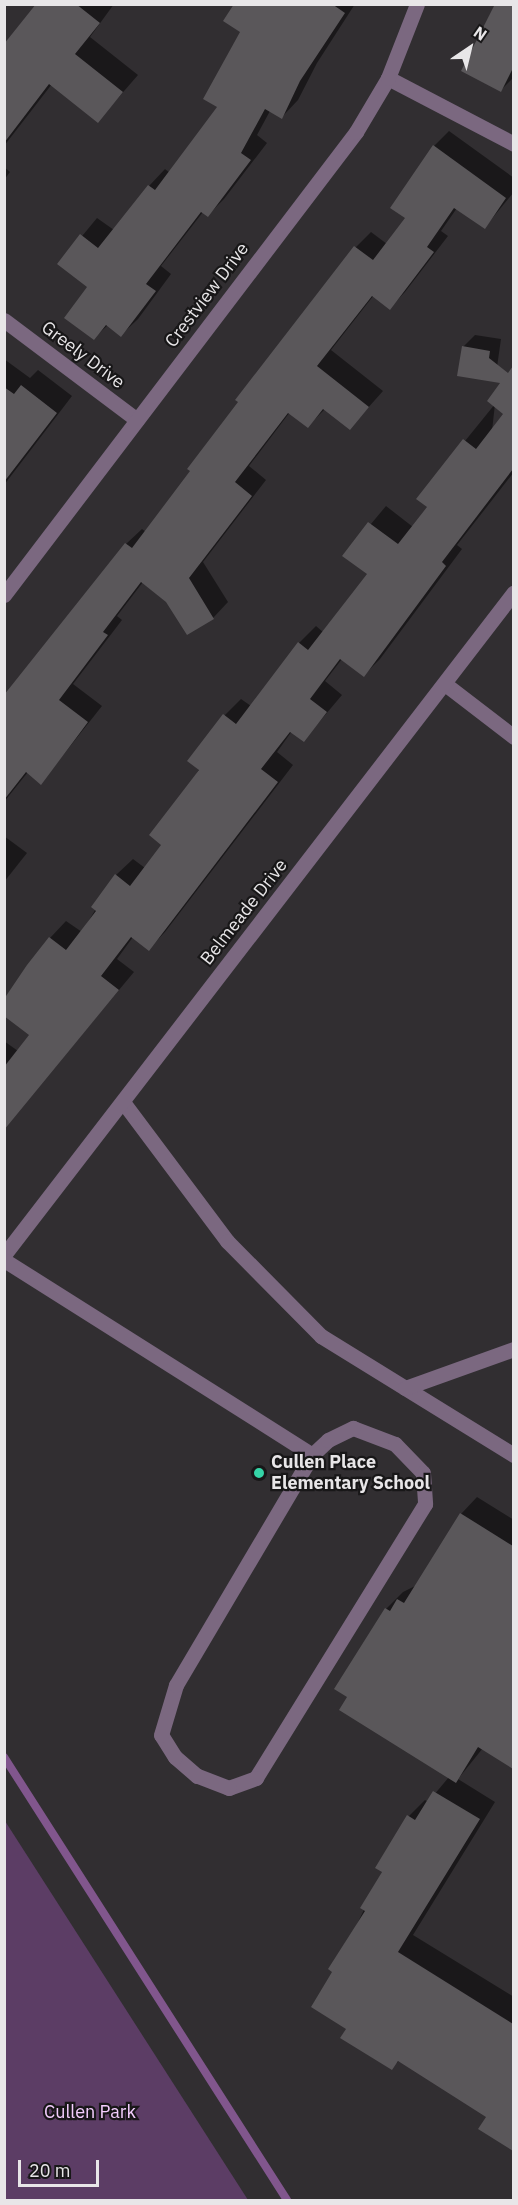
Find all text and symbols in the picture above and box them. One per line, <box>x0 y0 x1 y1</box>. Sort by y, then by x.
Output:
north arrow <box>440 18 500 78</box>
text: N <box>470 22 491 45</box>
street label: Crestview Drive <box>161 238 253 352</box>
street label: Greely Drive <box>37 317 129 393</box>
street label: Belmeade Drive <box>196 855 292 969</box>
place label: Cullen Place Elementary School <box>271 1452 430 1494</box>
marker: Cullen Place Elementary School <box>252 1466 266 1480</box>
park label: Cullen Park <box>44 2101 136 2123</box>
scale bar <box>21 2148 102 2186</box>
text: 20 m <box>29 2159 71 2182</box>

